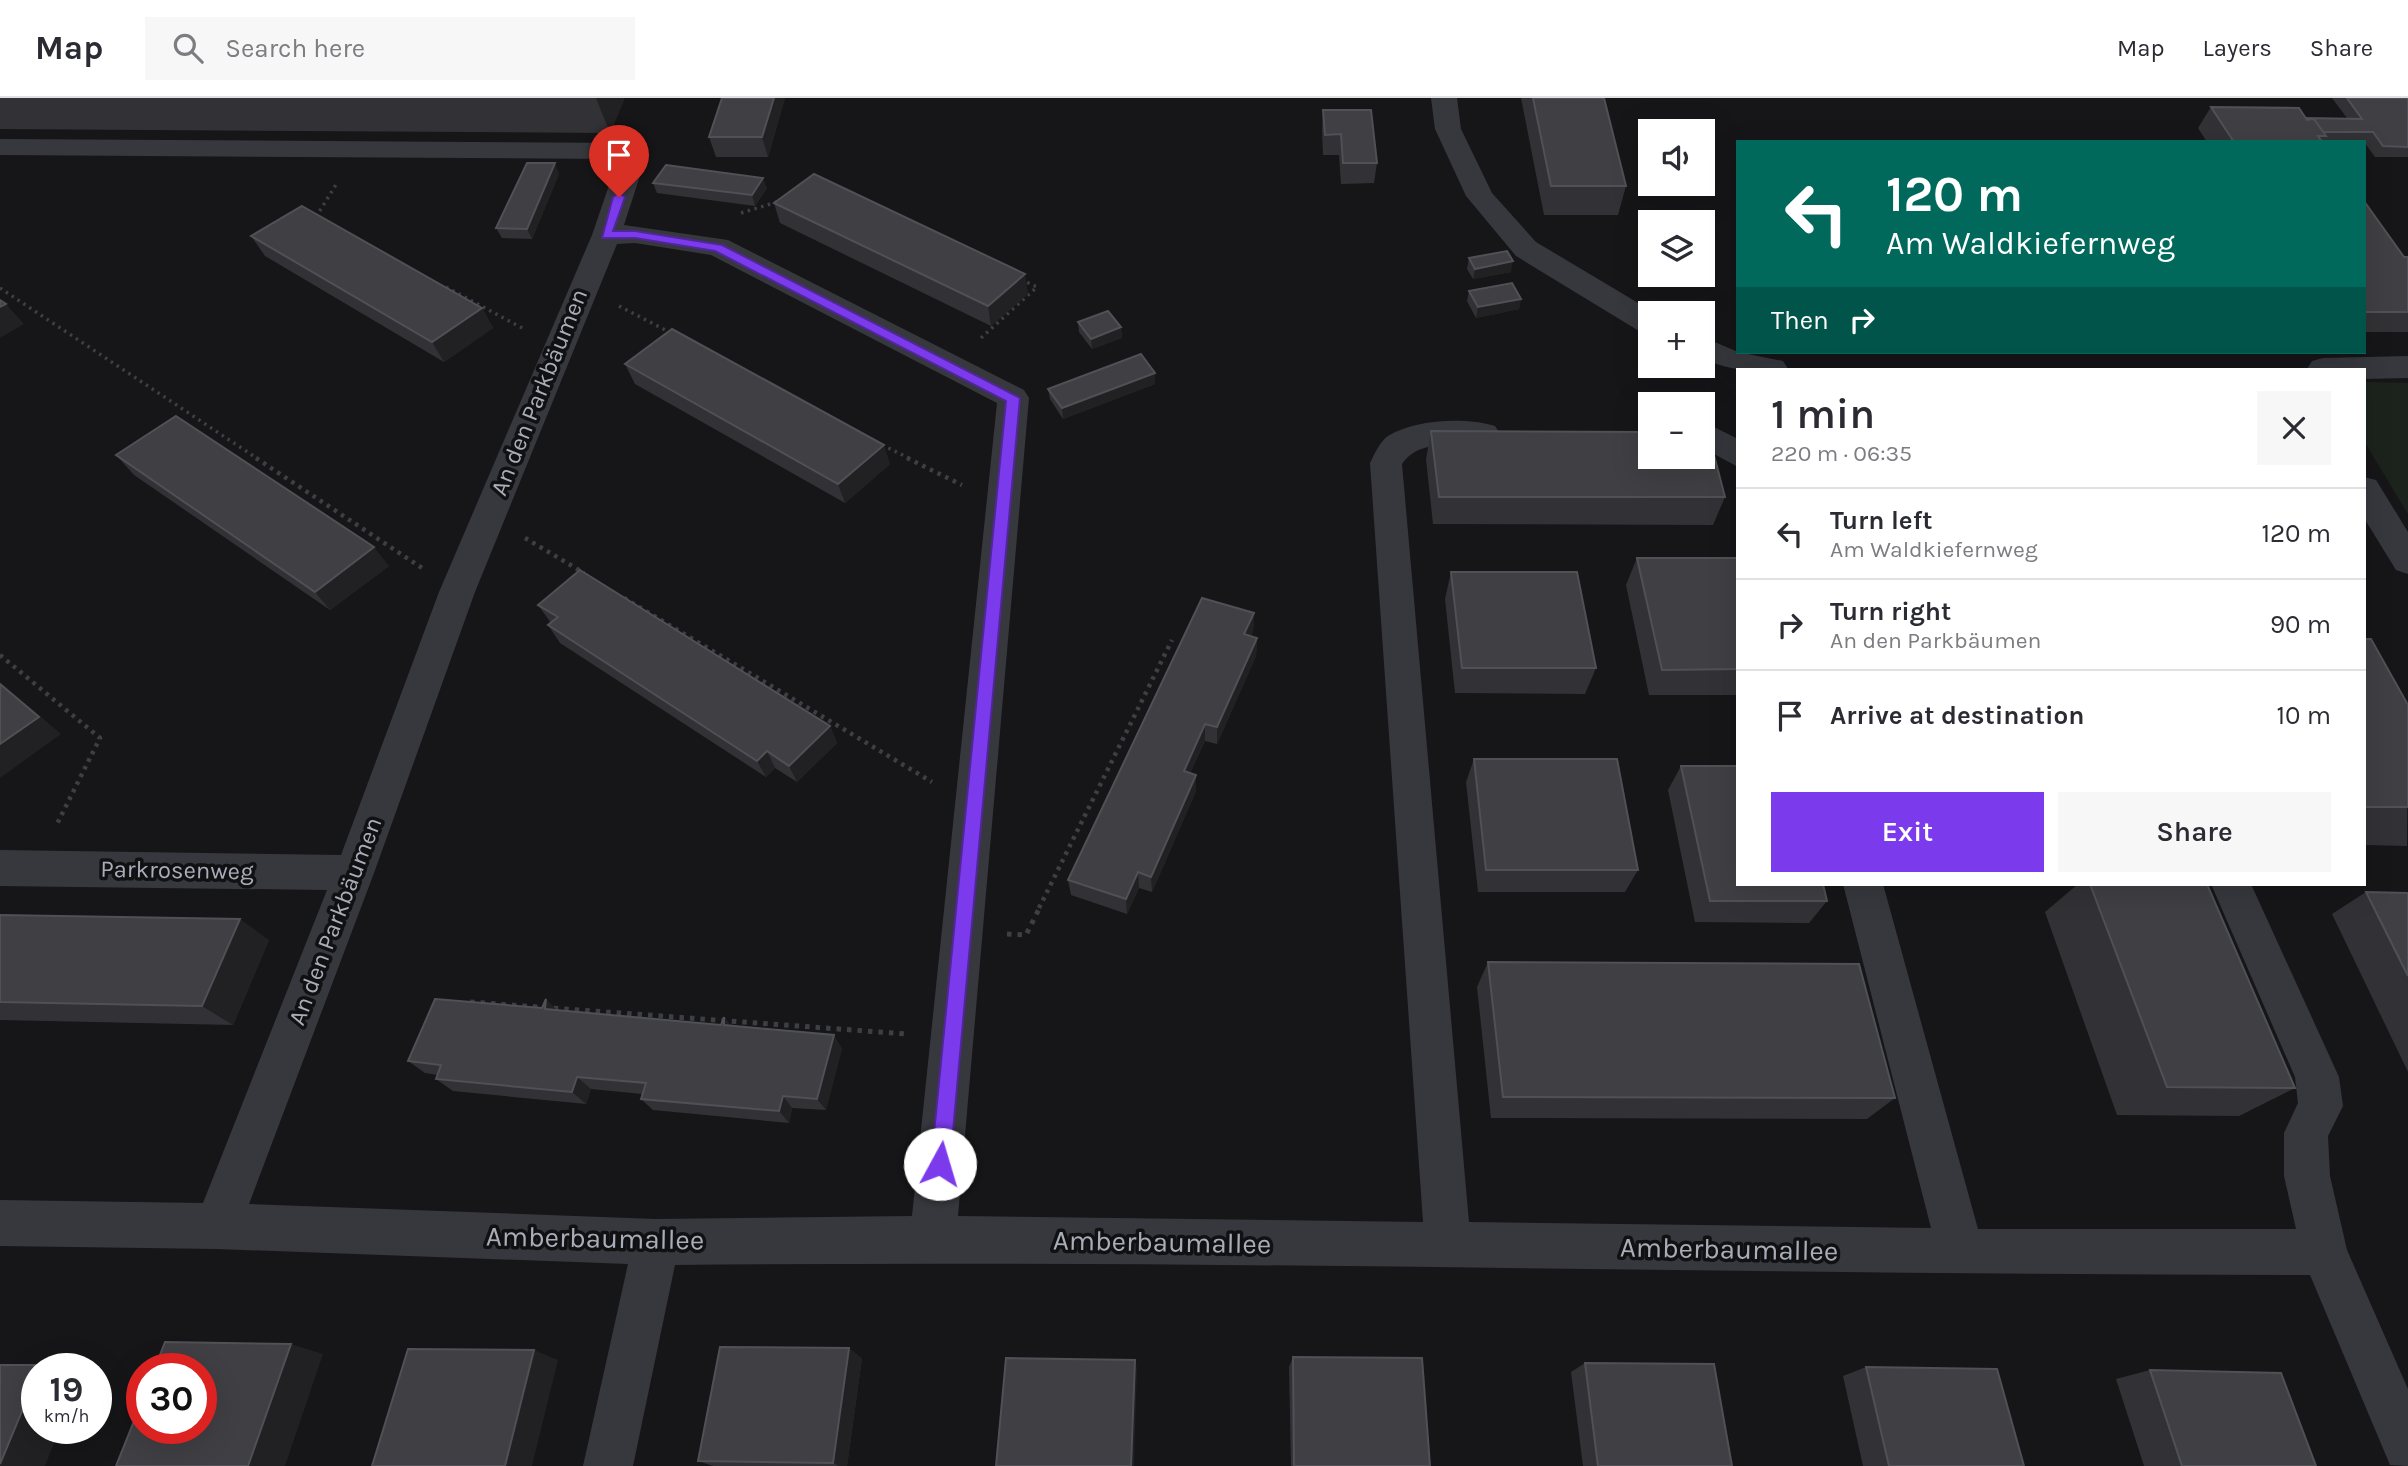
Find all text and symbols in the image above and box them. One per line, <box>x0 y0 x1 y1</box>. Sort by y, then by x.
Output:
search box <box>145 17 635 80</box>
text: Map <box>35 29 103 67</box>
icon: search <box>169 29 207 67</box>
text: Search here <box>225 33 365 64</box>
text: Map <box>2117 34 2165 62</box>
text: Layers <box>2203 34 2272 62</box>
text: Share <box>2310 34 2373 62</box>
map controls <box>1638 119 1715 469</box>
button: sound <box>1638 119 1715 196</box>
pin <box>589 125 649 197</box>
icon: arrive <box>600 136 638 174</box>
text: 120 m <box>1886 166 2023 223</box>
icon: left <box>1771 168 1862 259</box>
button: layers <box>1638 210 1715 287</box>
text: Am Waldkiefernweg <box>1886 225 2175 262</box>
street label: An den Parkbäumen <box>485 284 593 500</box>
button: + <box>1638 301 1715 378</box>
icon: right <box>1843 301 1881 339</box>
text: Then <box>1771 305 1829 336</box>
text: 1 min <box>1771 389 1875 439</box>
button: close <box>2257 391 2331 465</box>
button: − <box>1638 392 1715 469</box>
text: 220 m · 06:35 <box>1771 440 1912 467</box>
text: Turn left <box>1830 505 1932 536</box>
icon: left <box>1771 515 1809 553</box>
text: 120 m <box>2261 518 2331 549</box>
text: Am Waldkiefernweg <box>1830 536 2038 563</box>
text: Turn right <box>1830 596 1951 627</box>
icon: right <box>1771 606 1809 644</box>
text: 90 m <box>2270 609 2331 640</box>
text: An den Parkbäumen <box>1830 627 2041 654</box>
icon: arrive <box>1771 697 1809 735</box>
text: Arrive at destination <box>1830 700 2084 731</box>
text: 10 m <box>2276 700 2331 731</box>
button: Exit <box>1771 792 2044 872</box>
button: Share <box>2058 792 2331 872</box>
street label: An den Parkbäumen <box>282 813 388 1029</box>
street label: Parkrosenweg <box>100 855 254 885</box>
position arrow <box>903 1127 977 1201</box>
street label: Amberbaumallee <box>486 1220 704 1256</box>
street label: Amberbaumallee <box>1053 1224 1271 1260</box>
street label: Amberbaumallee <box>1620 1231 1838 1267</box>
speed limit sign: 30 <box>126 1353 217 1444</box>
text: 19 <box>50 1369 83 1410</box>
text: km/h <box>44 1405 89 1427</box>

